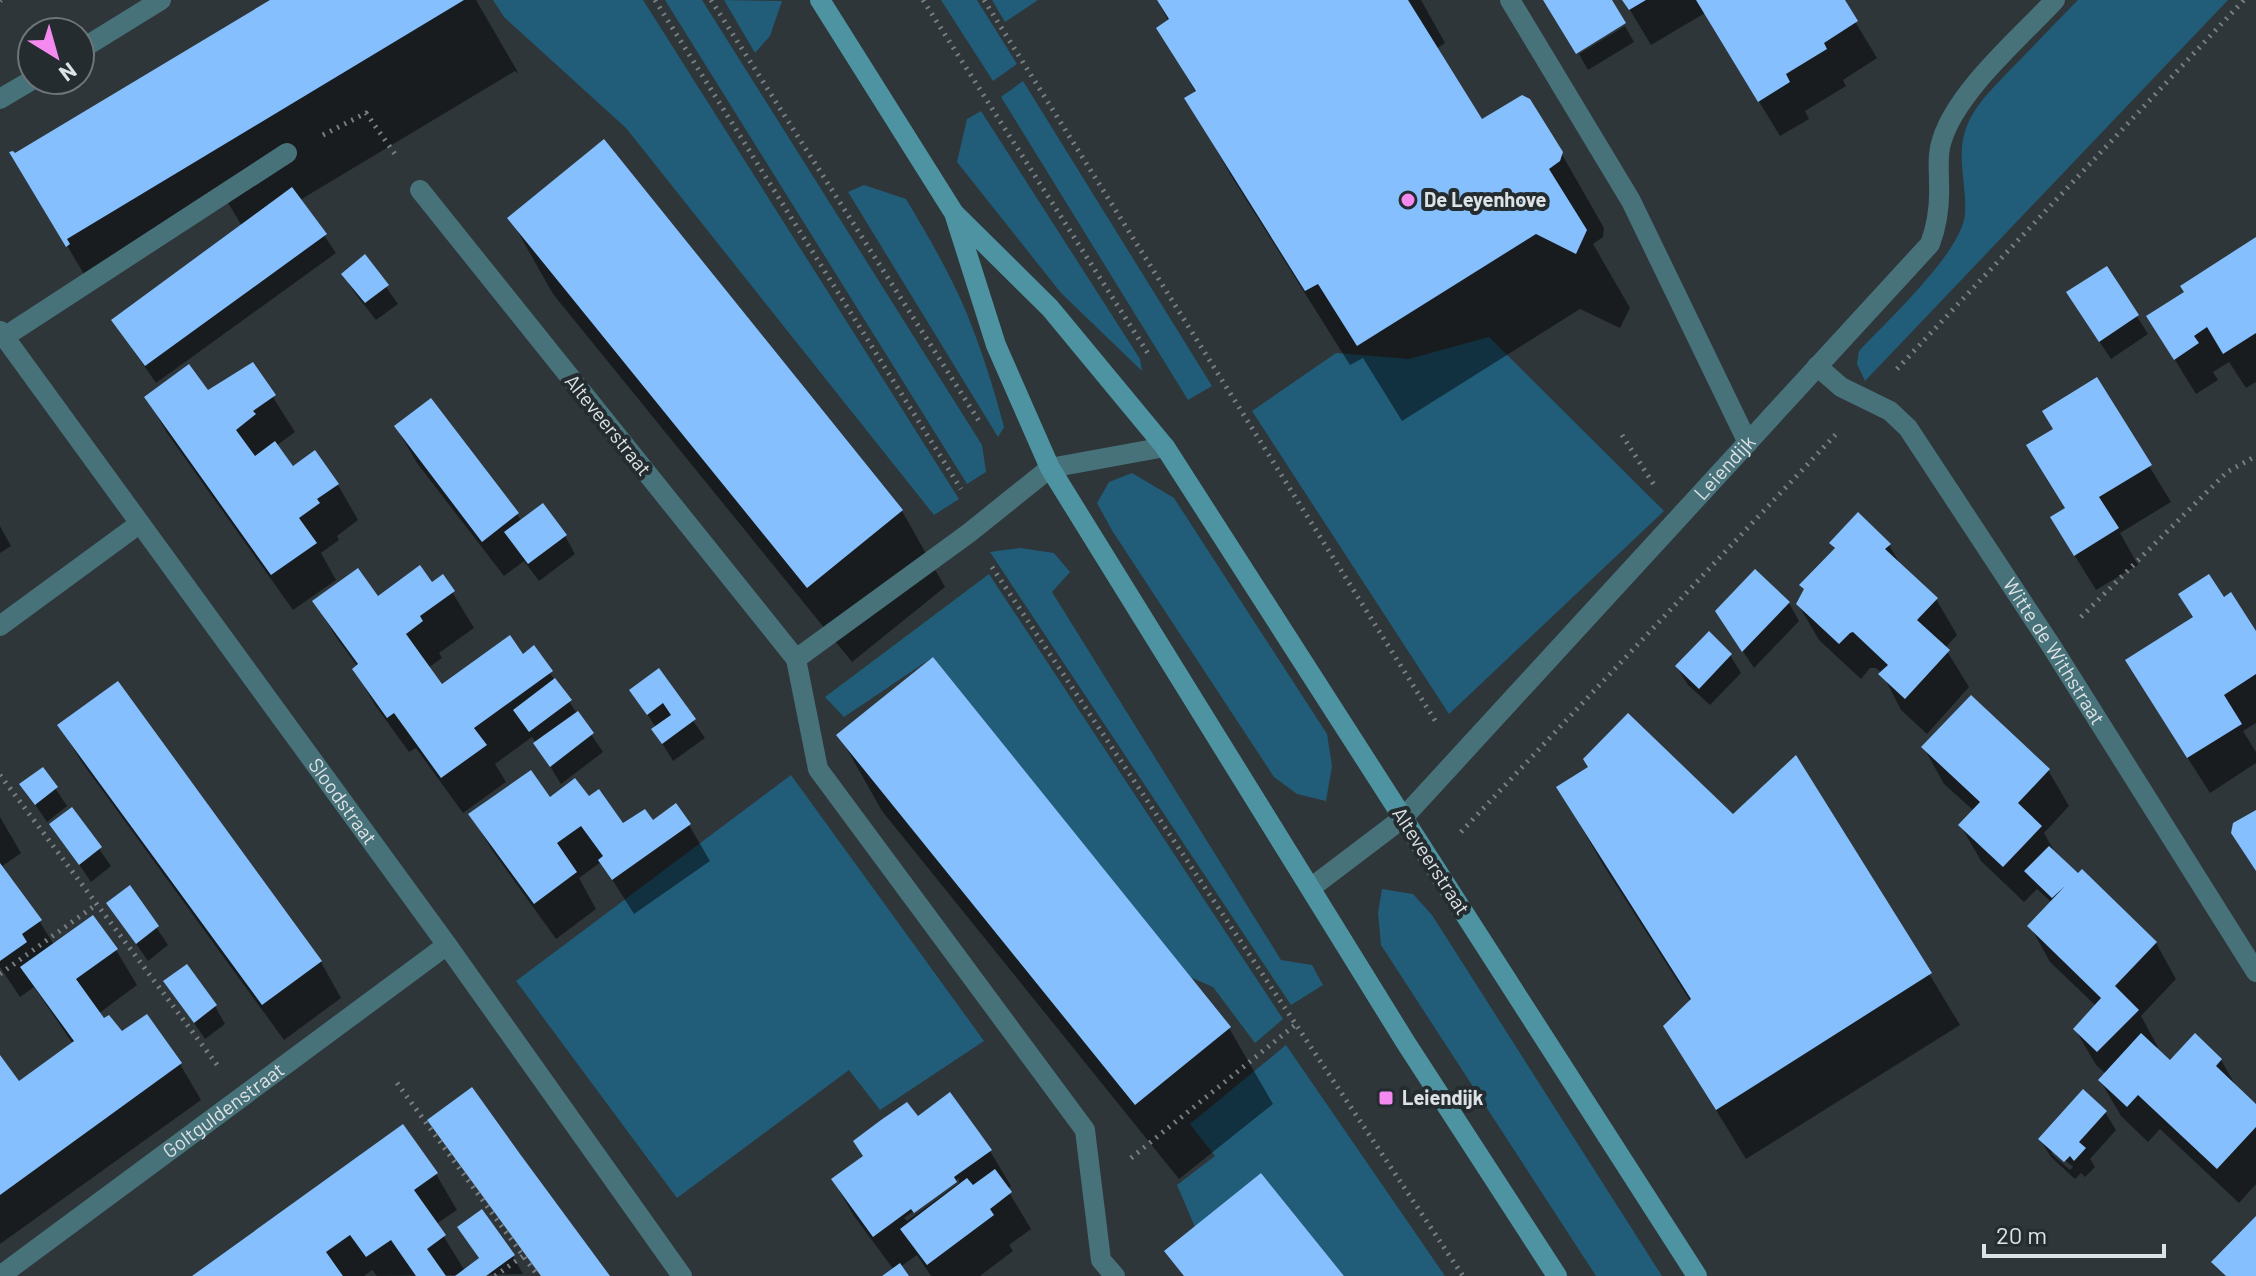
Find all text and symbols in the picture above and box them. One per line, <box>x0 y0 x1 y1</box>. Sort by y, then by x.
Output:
north arrow <box>16 16 96 96</box>
text: N <box>55 58 82 88</box>
place label: De Leyenhove <box>1424 187 1547 211</box>
marker: De Leyenhove <box>1399 191 1417 209</box>
street label: Alteveerstraat <box>561 369 657 480</box>
street label: Leiendijk <box>1688 429 1760 504</box>
street label: Witte de Withstraat <box>1999 573 2111 729</box>
street label: Sloodstraat <box>304 753 383 849</box>
street label: Alteveerstraat <box>1388 802 1476 919</box>
street label: Goltguldenstraat <box>157 1057 288 1163</box>
place label: Leiendijk <box>1402 1085 1484 1109</box>
marker: Leiendijk <box>1377 1089 1395 1107</box>
scale bar <box>1984 1208 2164 1258</box>
text: 20 m <box>1996 1220 2047 1249</box>

